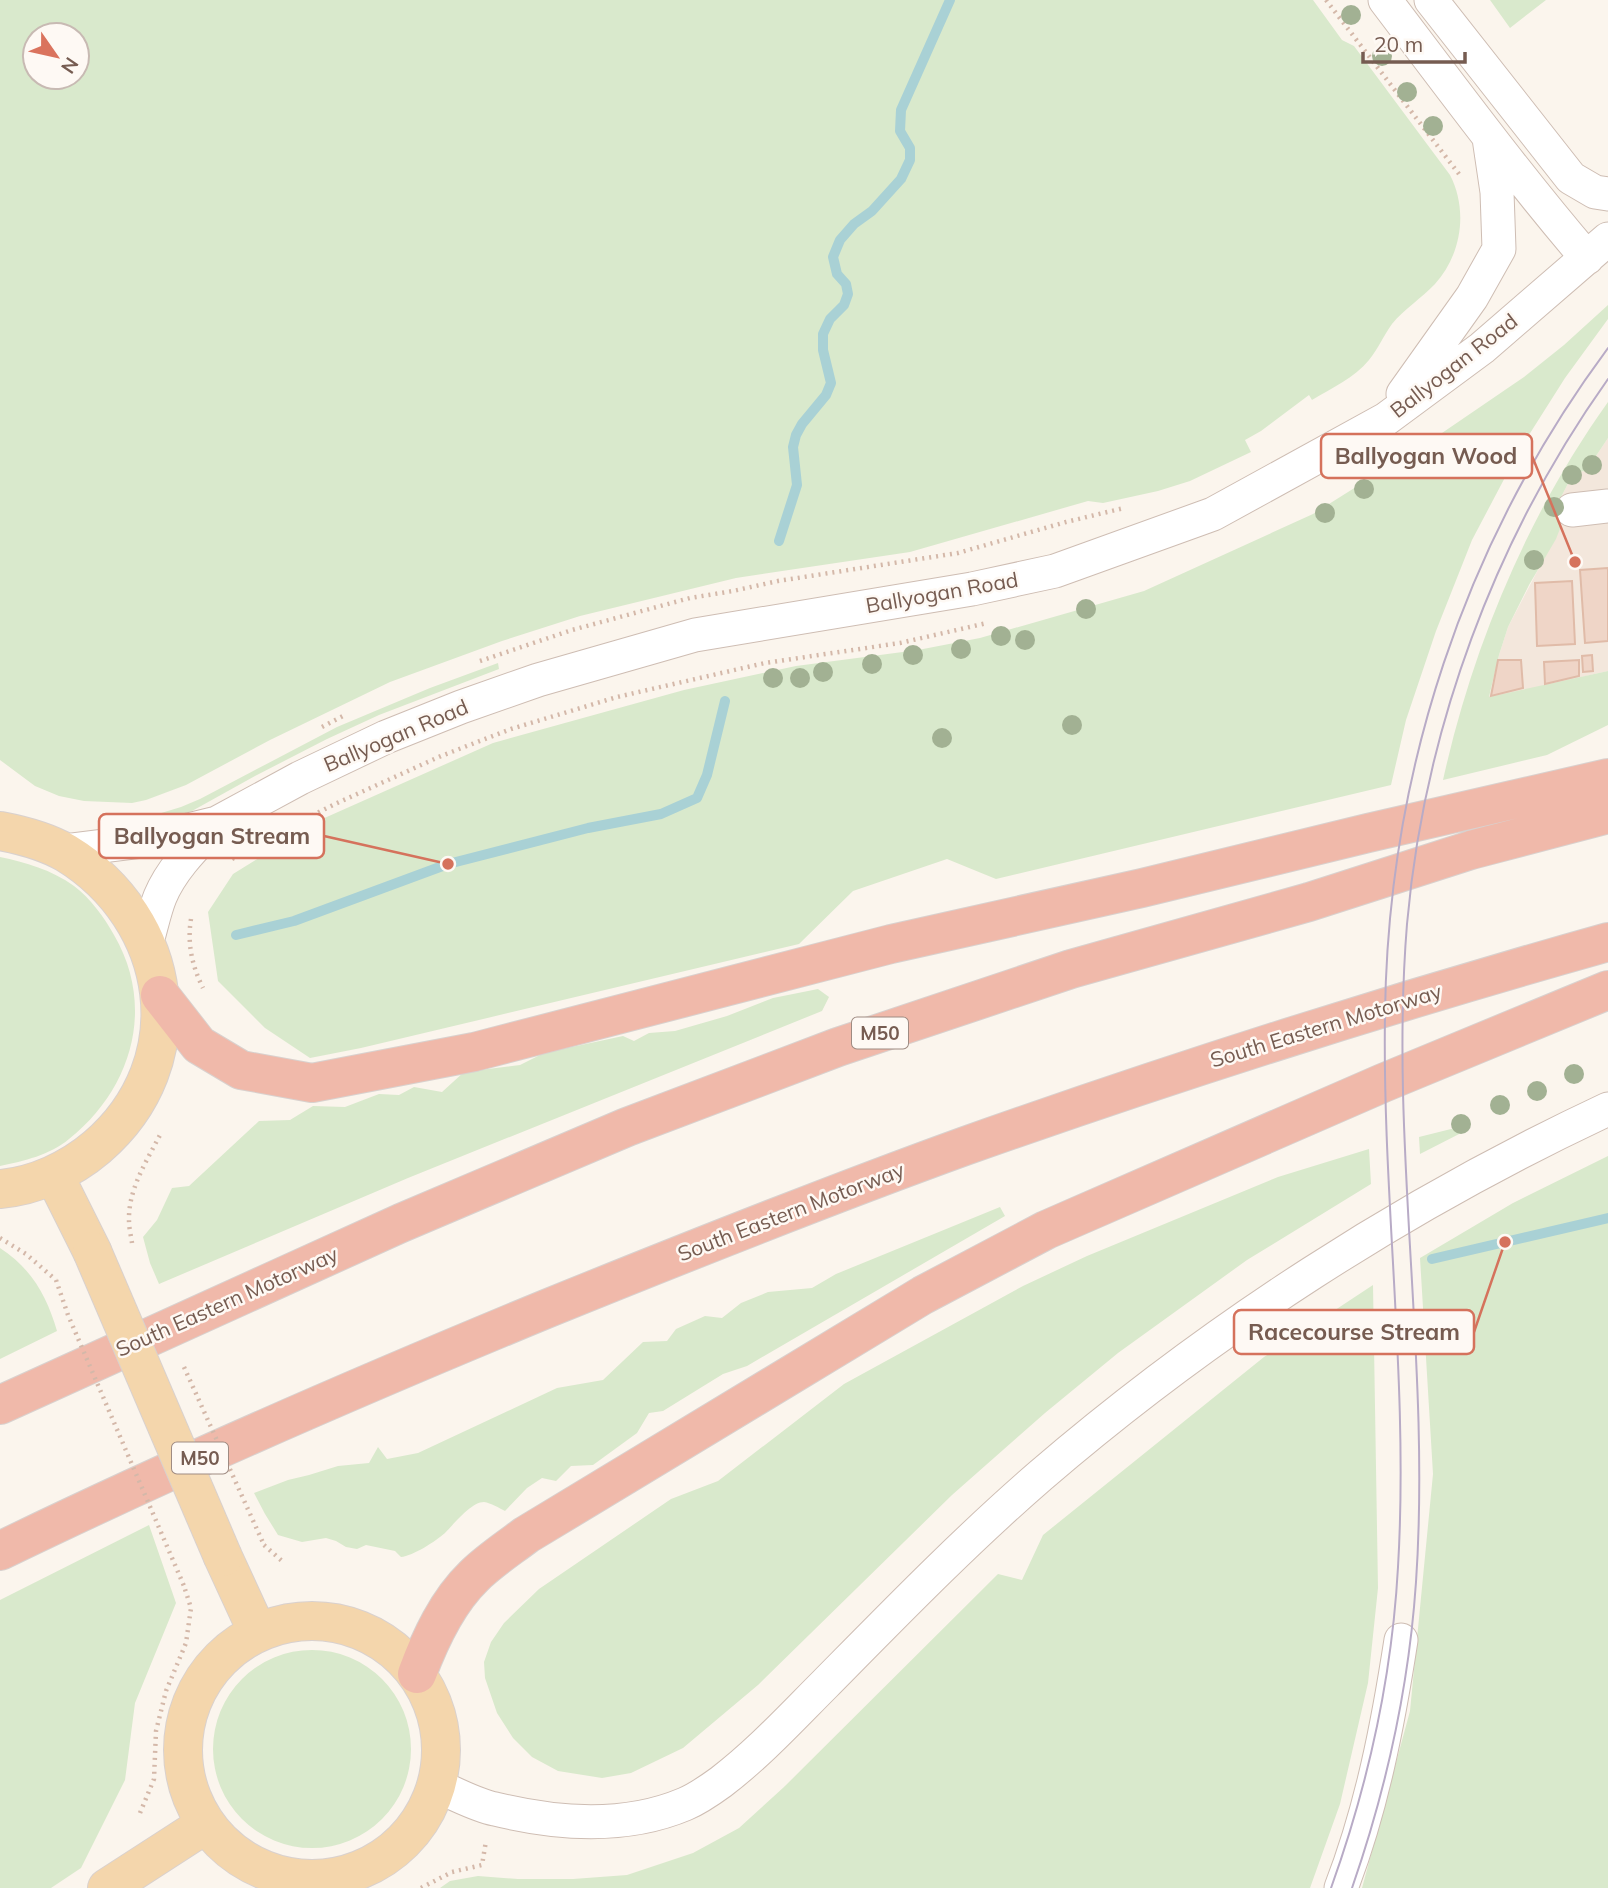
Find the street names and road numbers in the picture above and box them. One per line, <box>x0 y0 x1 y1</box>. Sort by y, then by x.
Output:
street label: Ballyogan Road <box>1385 307 1522 423</box>
street label: Ballyogan Road <box>864 566 1020 618</box>
street label: Ballyogan Road <box>319 693 472 777</box>
street label: South Eastern Motorway <box>1207 977 1445 1073</box>
road number: M50 <box>852 1018 908 1049</box>
street label: South Eastern Motorway <box>674 1156 908 1266</box>
street label: South Eastern Motorway <box>111 1240 342 1362</box>
road number: M50 <box>172 1442 228 1474</box>

